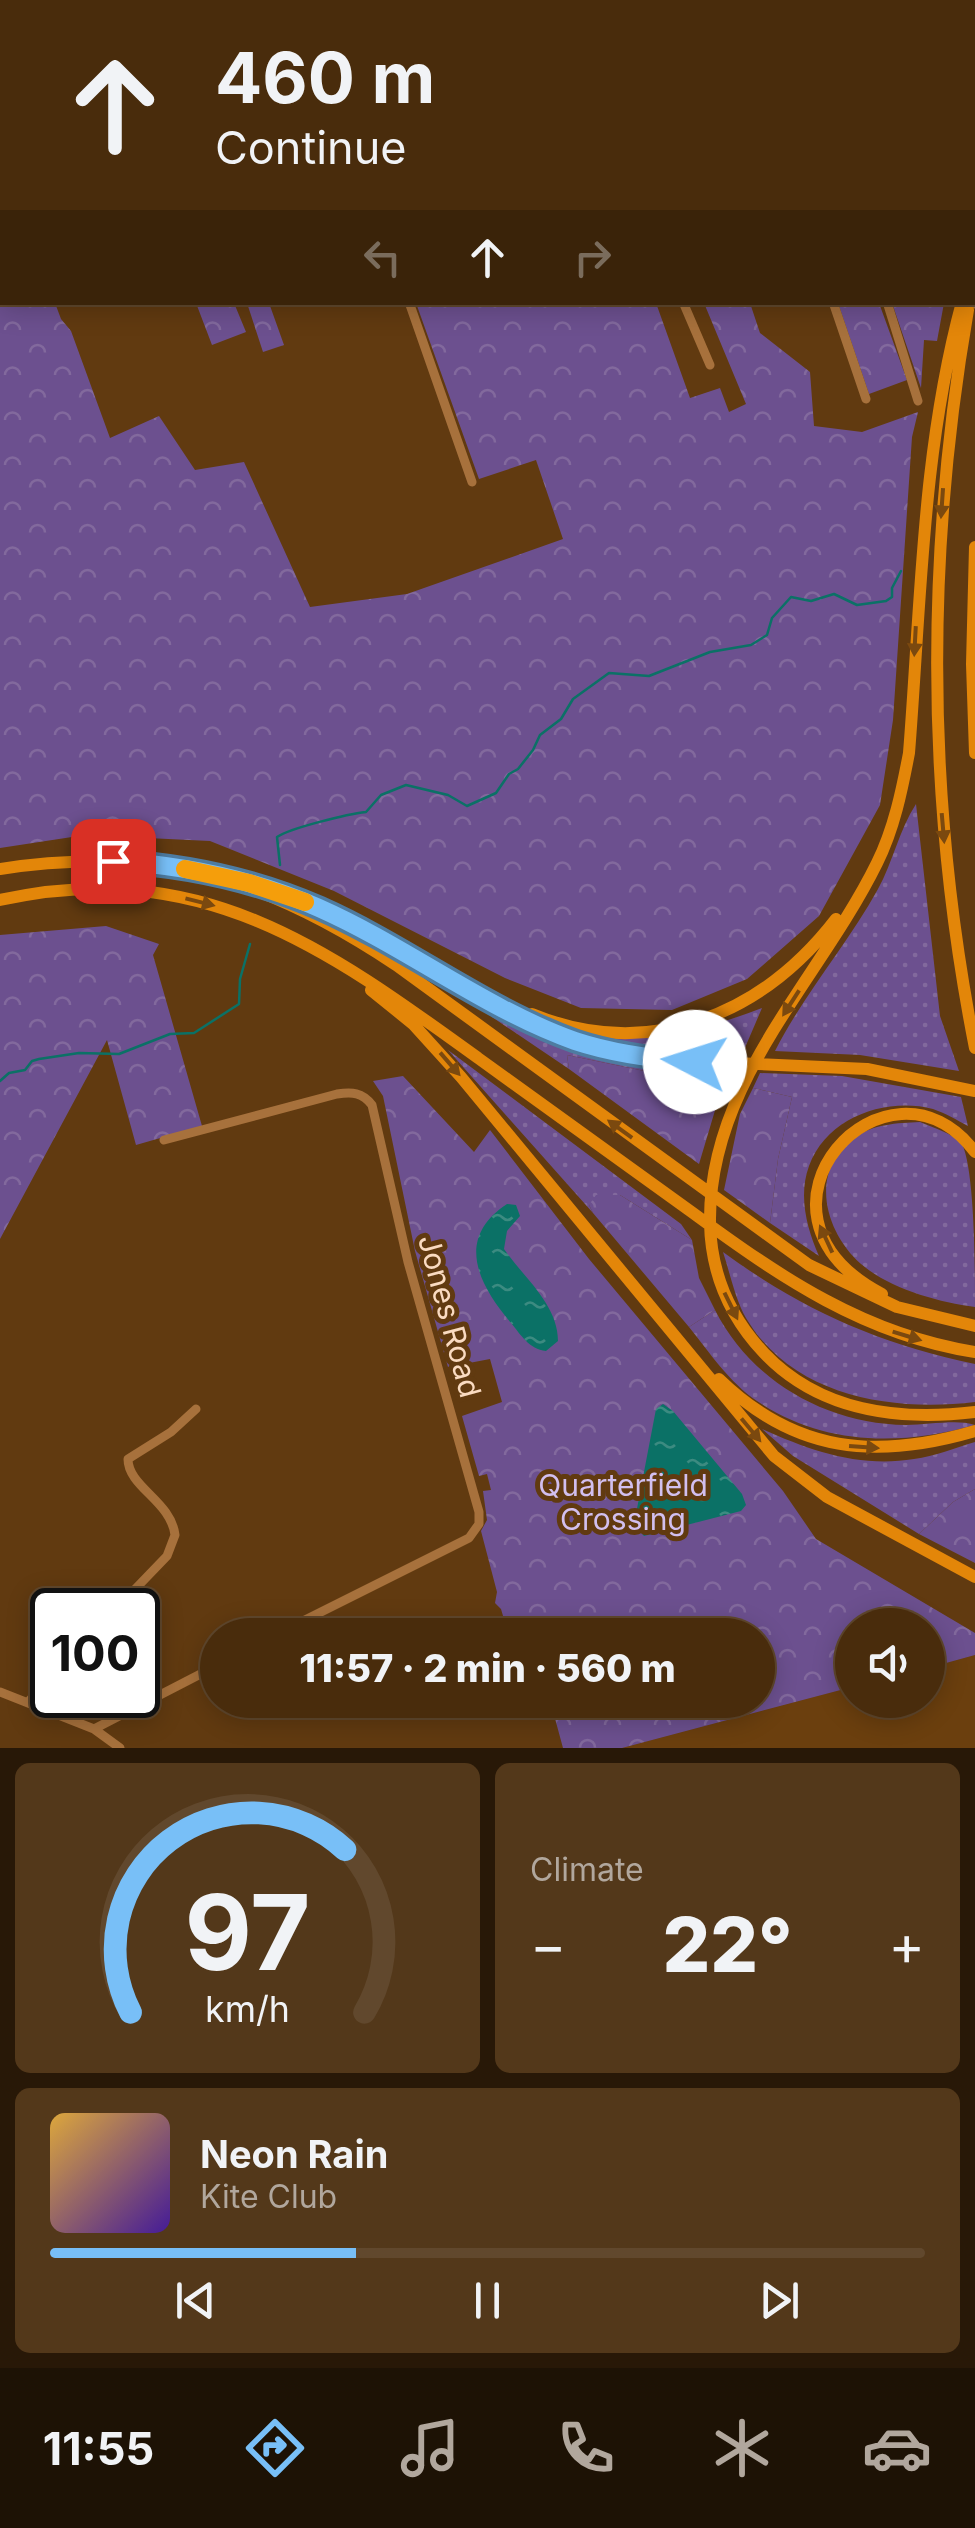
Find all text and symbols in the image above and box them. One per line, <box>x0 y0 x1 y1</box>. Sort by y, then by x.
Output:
text: 460 m <box>215 35 435 120</box>
icon: ahead <box>50 40 180 170</box>
text: Continue <box>215 120 407 175</box>
icon: left <box>355 230 410 285</box>
icon: ahead <box>460 230 515 285</box>
icon: right <box>565 230 620 285</box>
one-way arrow <box>934 488 950 520</box>
one-way arrow <box>907 626 923 657</box>
one-way arrow <box>935 812 951 844</box>
pin <box>71 819 156 904</box>
icon: arrive <box>86 834 141 889</box>
one-way arrow <box>185 894 216 910</box>
one-way arrow <box>783 989 800 1017</box>
position arrow <box>643 1010 747 1114</box>
one-way arrow <box>438 1051 460 1076</box>
one-way arrow <box>607 1120 633 1139</box>
one-way arrow <box>818 1225 835 1254</box>
street label: Jones Road <box>411 1231 489 1401</box>
one-way arrow <box>722 1291 739 1320</box>
one-way arrow <box>892 1329 923 1344</box>
one-way arrow <box>740 1418 761 1443</box>
one-way arrow <box>849 1439 881 1455</box>
park label: Quarterfield Crossing <box>538 1467 708 1537</box>
speed limit sign: 100 <box>30 1588 160 1718</box>
map controls <box>835 1608 945 1718</box>
button: sound <box>835 1608 945 1718</box>
text: 11:57 · 2 min · 560 m <box>299 1645 676 1691</box>
text: Climate <box>530 1850 644 1889</box>
text: 97 <box>185 1869 311 1995</box>
text: 22° <box>662 1899 793 1990</box>
text: − <box>530 1912 566 1978</box>
text: + <box>889 1912 925 1978</box>
text: km/h <box>205 1987 290 2031</box>
text: Neon Rain <box>200 2131 388 2177</box>
text: Kite Club <box>200 2177 337 2216</box>
icon: previous <box>168 2273 223 2328</box>
icon: pause <box>460 2273 515 2328</box>
icon: next <box>752 2273 807 2328</box>
icon: directions <box>240 2413 310 2483</box>
icon: music <box>395 2413 465 2483</box>
icon: phone <box>551 2413 621 2483</box>
icon: climate <box>707 2413 777 2483</box>
icon: car <box>862 2413 932 2483</box>
text: 11:55 <box>43 2421 154 2476</box>

